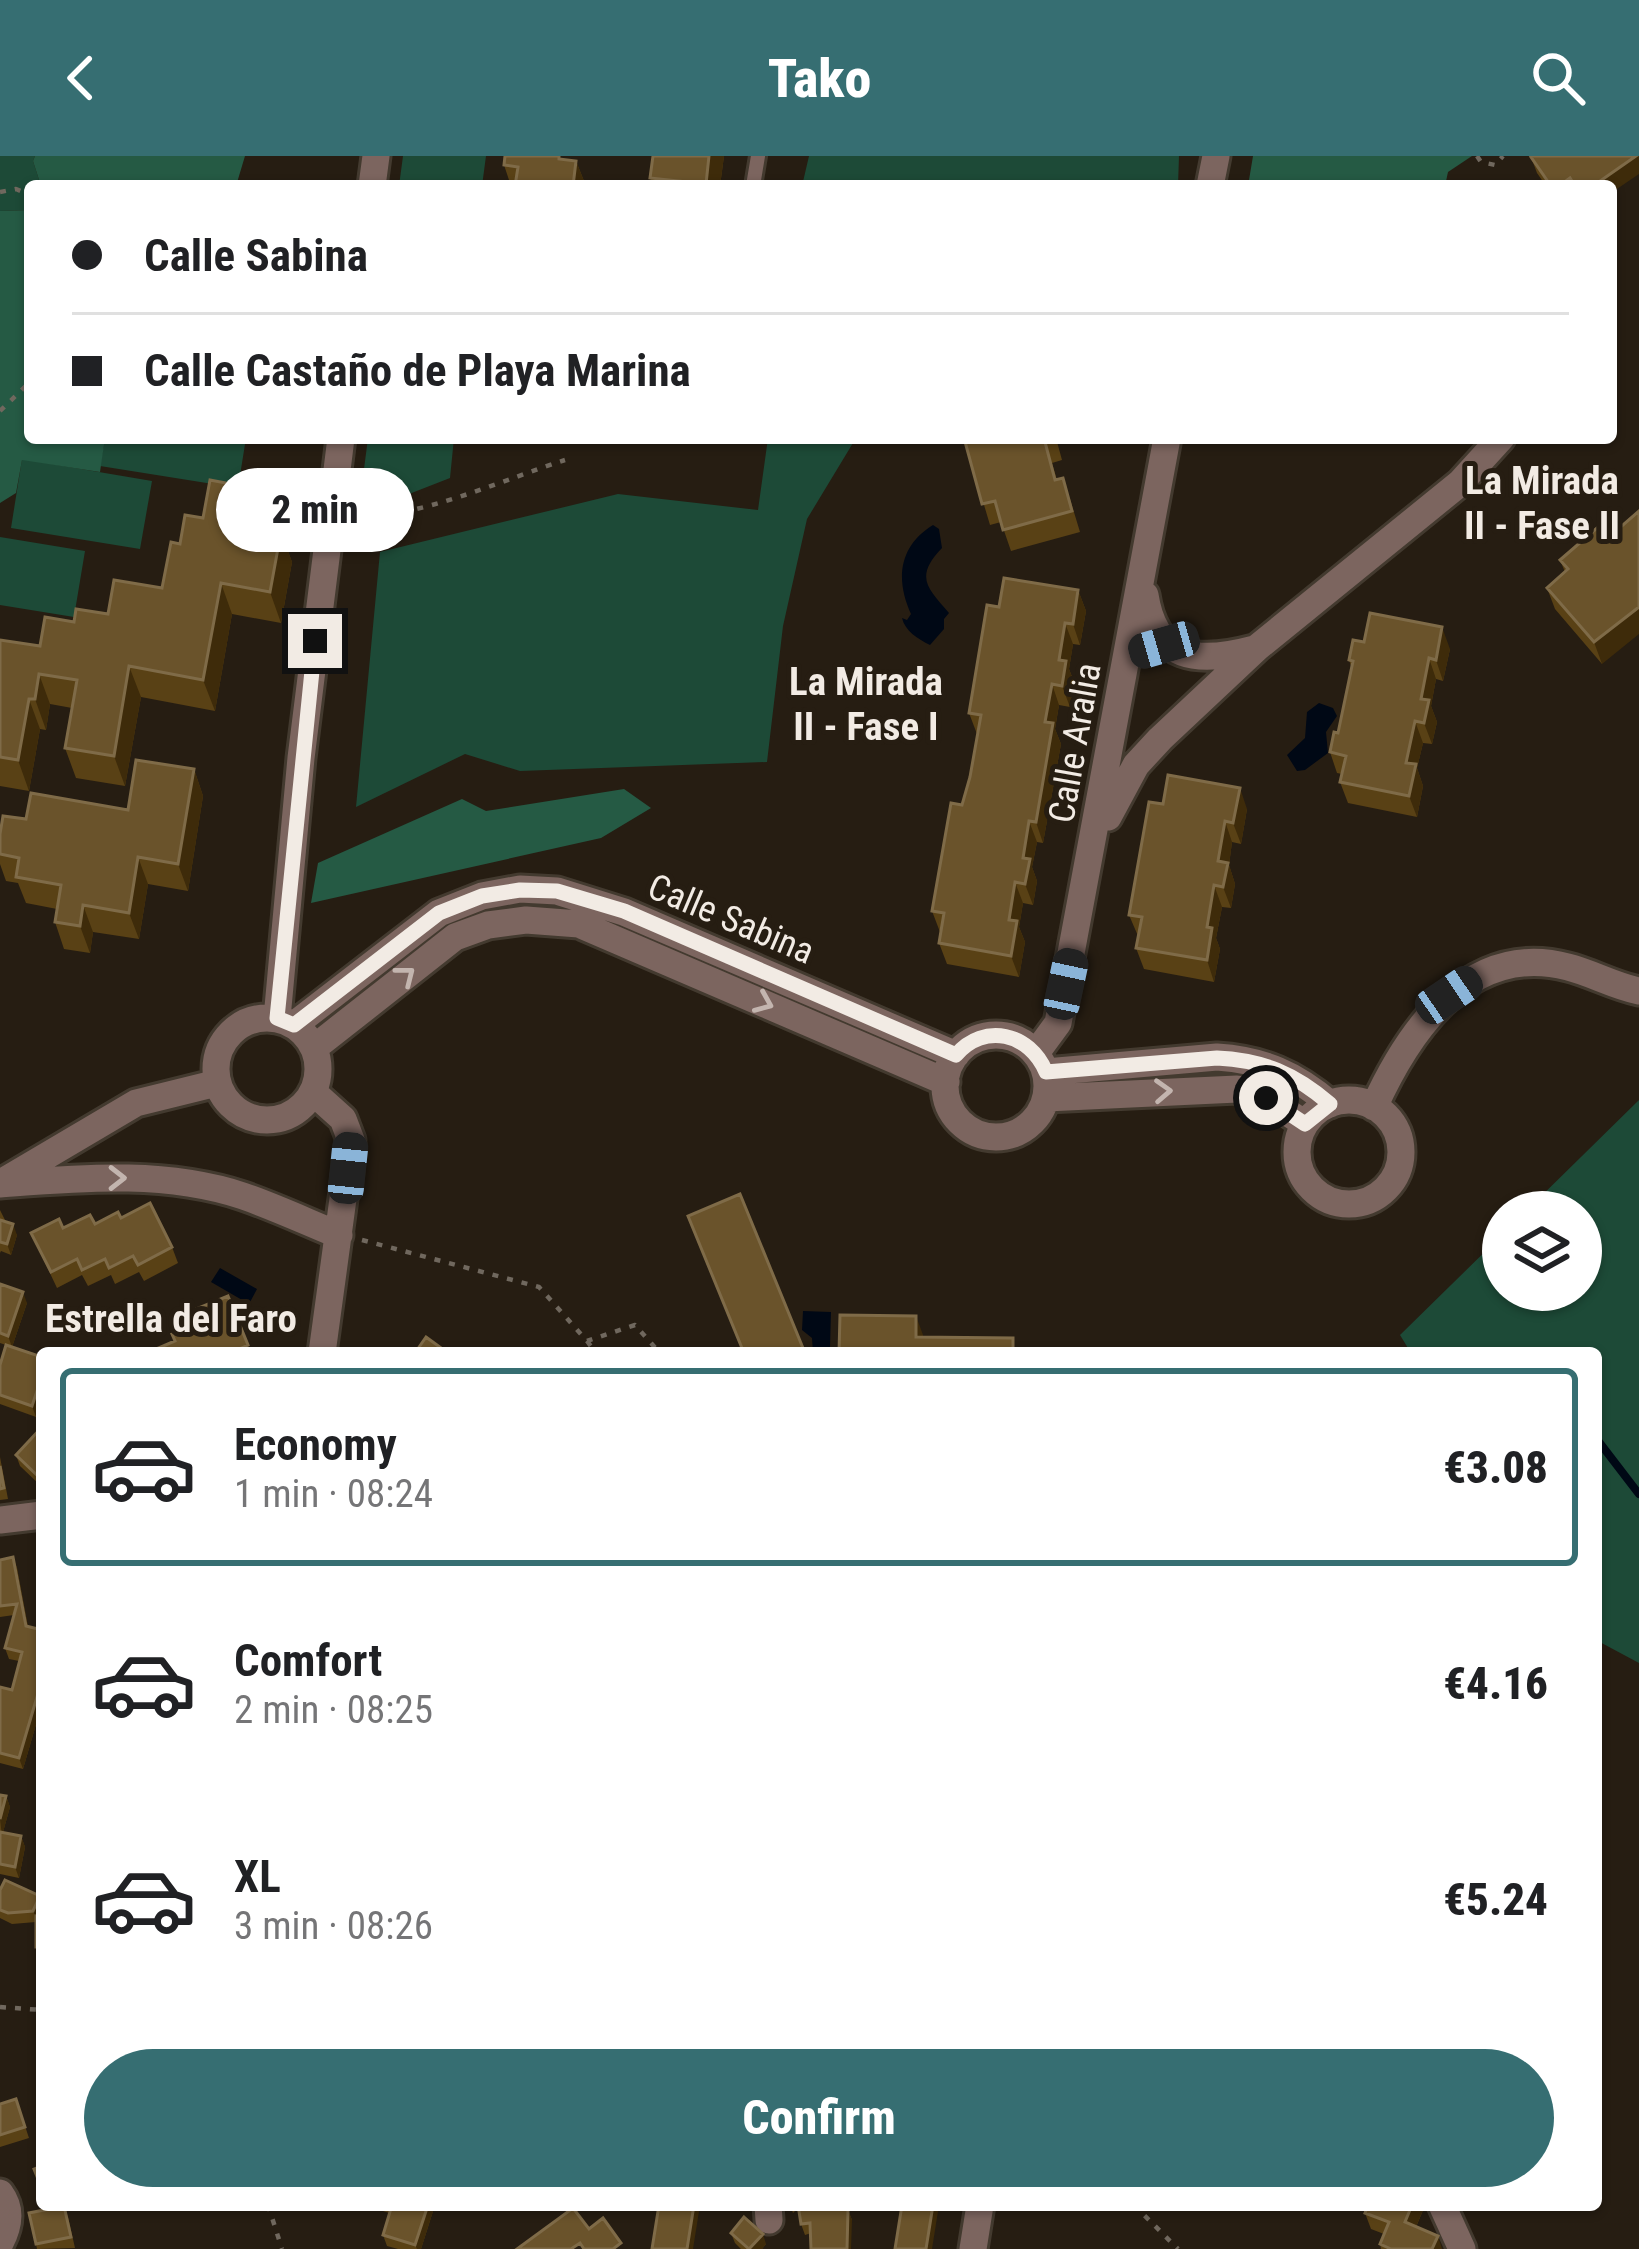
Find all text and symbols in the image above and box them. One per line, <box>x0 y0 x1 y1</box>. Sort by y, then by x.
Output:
icon: back <box>48 45 114 111</box>
icon: search <box>1525 45 1591 111</box>
text: Tako <box>768 47 871 110</box>
text: Calle Sabina <box>144 229 368 282</box>
text: Calle Castaño de Playa Marina <box>144 344 691 397</box>
district label: La Mirada II - Fase II <box>1464 458 1620 549</box>
callout: 2 min <box>216 467 414 551</box>
text: 2 min <box>272 487 358 533</box>
route end <box>288 614 342 668</box>
car <box>1124 618 1204 672</box>
district label: La Mirada II - Fase I <box>789 659 943 750</box>
street label: Calle Aralia <box>1040 660 1110 826</box>
street label: Calle Sabina <box>642 865 820 973</box>
car <box>1041 945 1091 1023</box>
car <box>1409 960 1489 1030</box>
one-way arrow <box>392 968 414 990</box>
one-way arrow <box>752 989 773 1013</box>
route start <box>1239 1071 1293 1125</box>
one-way arrow <box>1154 1078 1173 1104</box>
car <box>326 1130 370 1206</box>
one-way arrow <box>109 1165 127 1191</box>
map controls <box>1482 1191 1602 1311</box>
button: layers <box>1482 1191 1602 1311</box>
district label: Estrella del Faro <box>45 1296 297 1342</box>
icon: car <box>90 1413 198 1521</box>
text: Economy <box>234 1418 397 1471</box>
text: €3.08 <box>1443 1441 1548 1494</box>
text: 1 min · 08:24 <box>234 1471 433 1517</box>
icon: car <box>90 1629 198 1737</box>
text: Comfort <box>234 1634 382 1687</box>
text: €4.16 <box>1443 1657 1548 1710</box>
text: 2 min · 08:25 <box>234 1687 433 1733</box>
icon: car <box>90 1845 198 1953</box>
text: XL <box>234 1850 281 1903</box>
text: €5.24 <box>1443 1873 1548 1926</box>
text: 3 min · 08:26 <box>234 1903 433 1949</box>
button: Confirm <box>84 2049 1554 2187</box>

